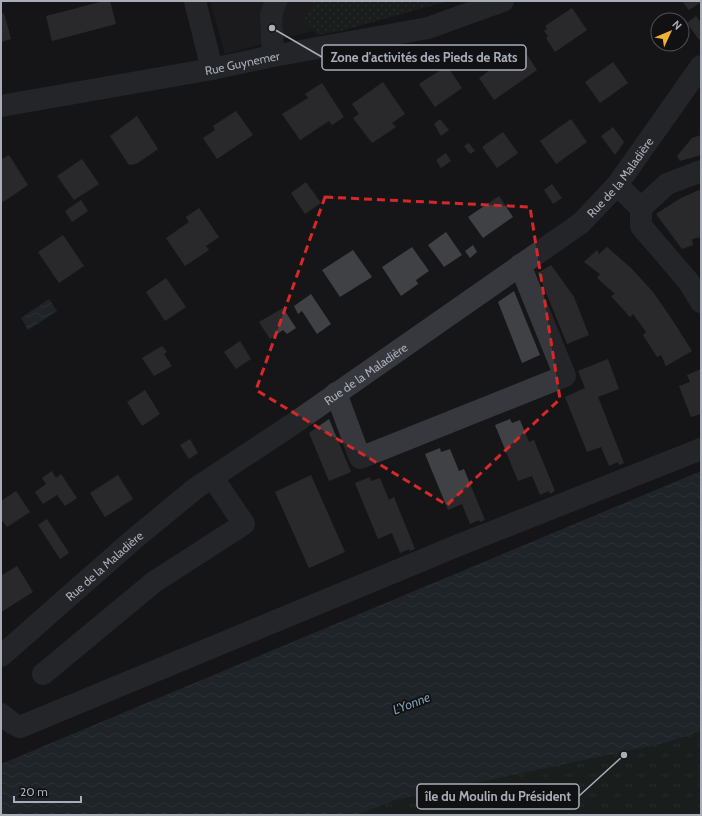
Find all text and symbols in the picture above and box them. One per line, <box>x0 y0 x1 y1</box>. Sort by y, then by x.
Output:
north arrow <box>650 12 690 52</box>
text: N <box>669 17 685 33</box>
callout: Zone d'activités des Pieds de Rats <box>322 45 526 70</box>
street label: Rue Guynemer <box>204 47 281 78</box>
text: Zone d'activités des Pieds de Rats <box>330 49 518 65</box>
street label: Rue de la Maladière <box>583 134 656 220</box>
street label: Rue de la Maladière <box>321 339 410 408</box>
street label: Rue de la Maladière <box>62 527 146 604</box>
water label: L'Yonne <box>390 689 432 717</box>
scale bar <box>14 778 81 804</box>
text: 20 m <box>20 784 48 799</box>
callout: île du Moulin du Président <box>417 784 579 809</box>
text: île du Moulin du Président <box>424 788 571 804</box>

